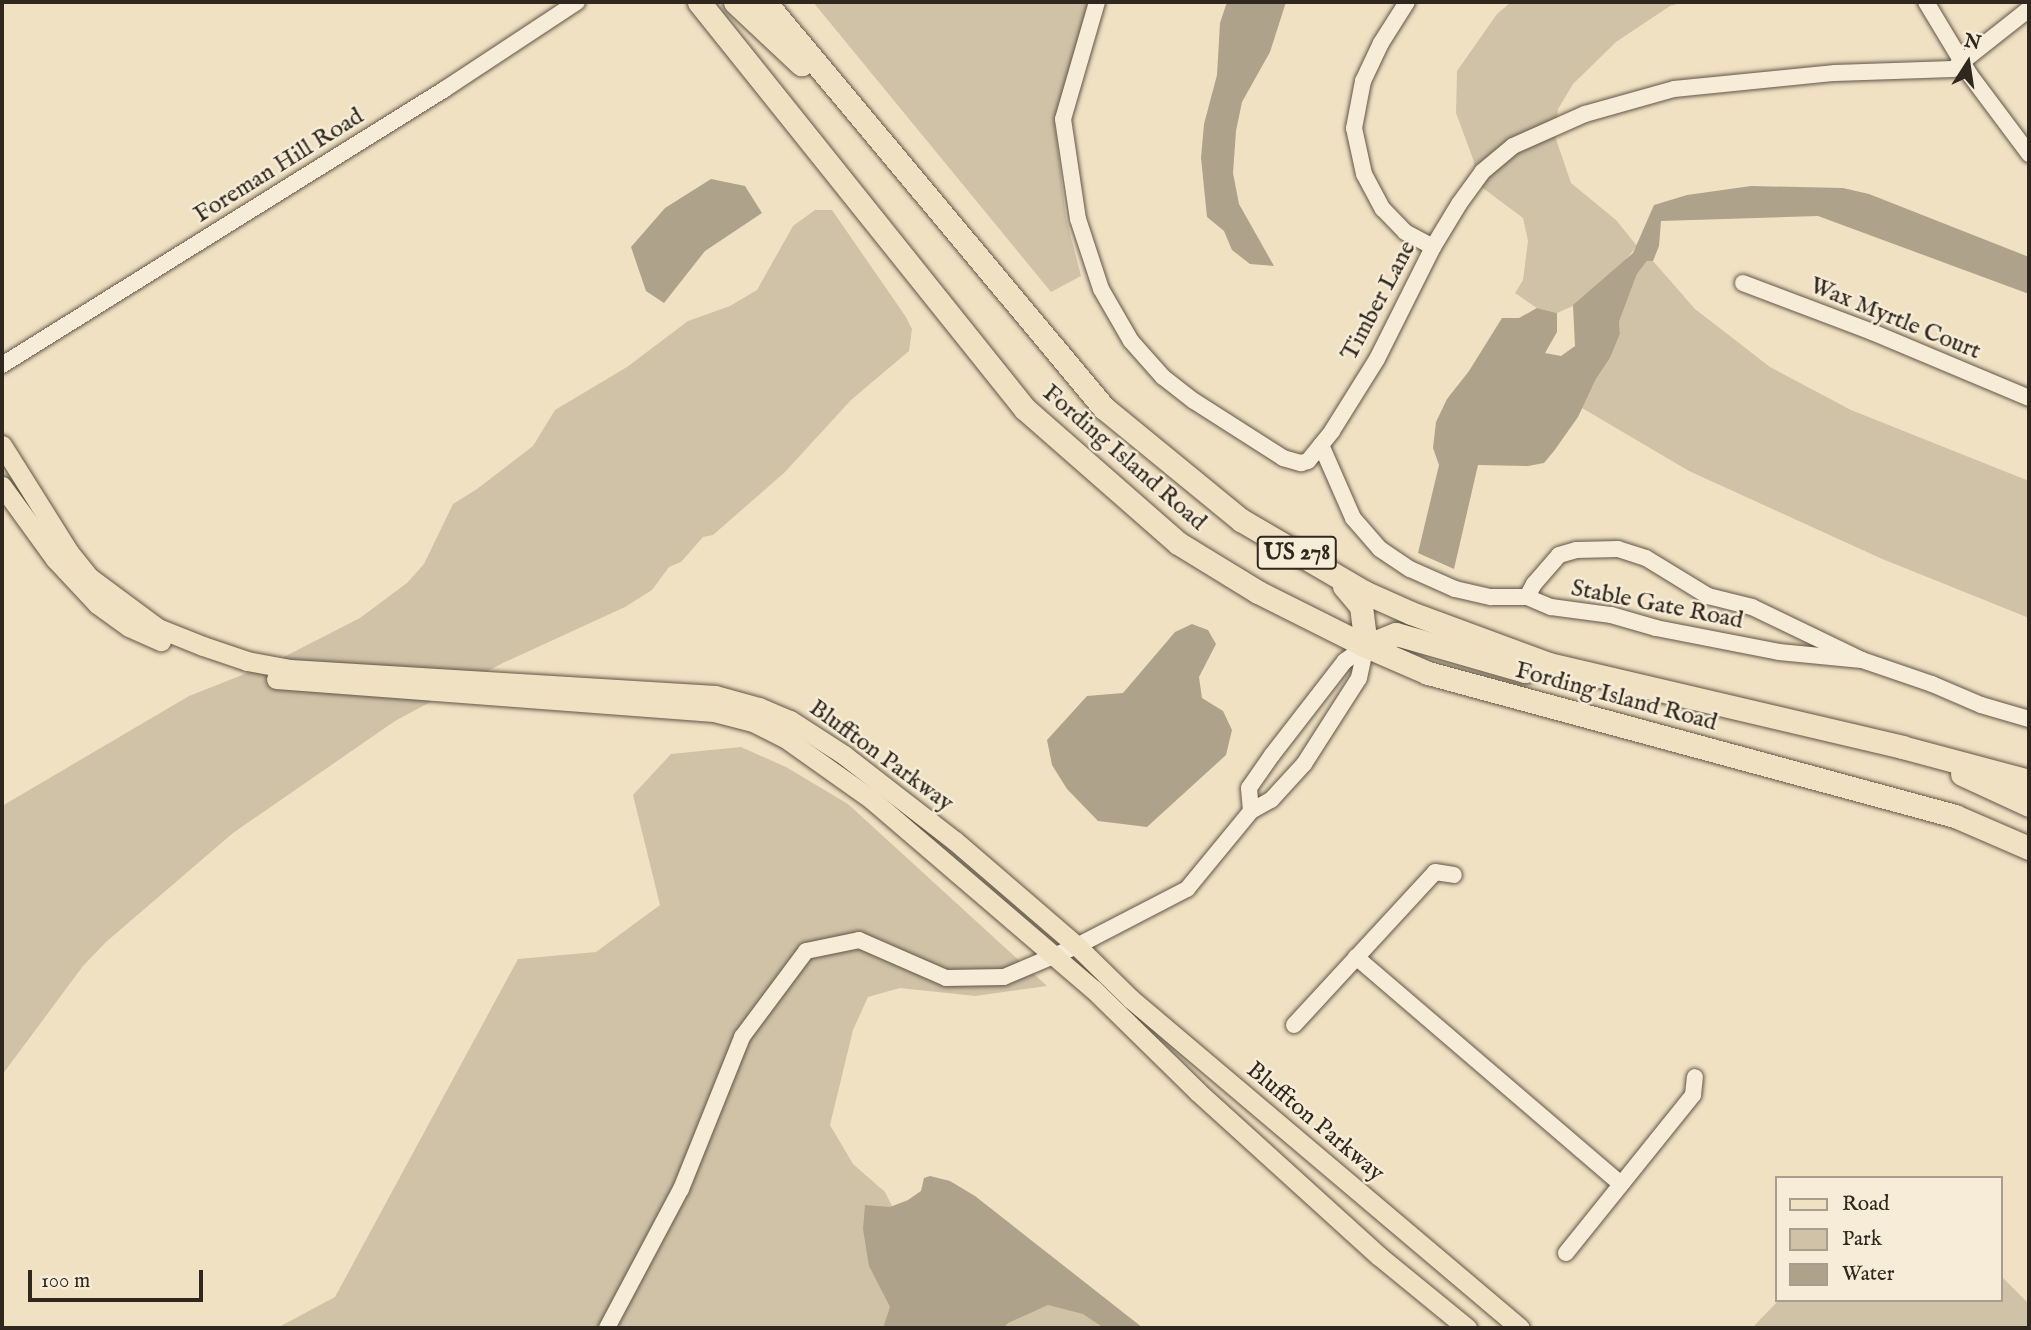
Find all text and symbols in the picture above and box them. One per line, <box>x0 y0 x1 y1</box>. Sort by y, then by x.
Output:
north arrow <box>1933 28 2003 98</box>
text: N <box>1962 29 1983 56</box>
street label: Foreman Hill Road <box>189 102 369 230</box>
street label: Timber Lane <box>1335 236 1423 366</box>
street label: Wax Myrtle Court <box>1805 272 1985 366</box>
street label: Fording Island Road <box>1036 379 1212 537</box>
road number: US 278 <box>1257 534 1337 572</box>
street label: Stable Gate Road <box>1569 574 1745 636</box>
street label: Fording Island Road <box>1512 656 1720 738</box>
street label: Bluffton Parkway <box>803 694 959 818</box>
street label: Bluffton Parkway <box>1240 1056 1390 1188</box>
legend <box>1776 1176 2003 1302</box>
text: Road <box>1842 1191 1889 1218</box>
text: Park <box>1842 1226 1882 1253</box>
scale bar <box>32 1256 206 1300</box>
text: Water <box>1842 1261 1894 1288</box>
text: 100 m <box>41 1268 90 1295</box>

